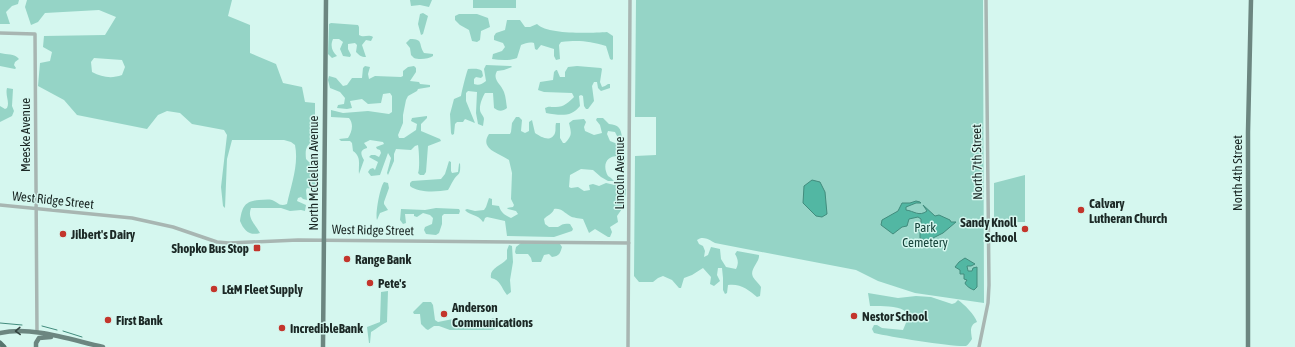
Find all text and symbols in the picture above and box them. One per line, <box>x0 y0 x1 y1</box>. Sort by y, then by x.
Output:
street label: Meeske Avenue <box>18 98 33 172</box>
street label: North McClellan Avenue <box>306 115 321 230</box>
street label: North 7th Street <box>969 124 985 200</box>
street label: North 4th Street <box>1230 135 1245 211</box>
street label: Lincoln Avenue <box>612 137 627 209</box>
street label: West Ridge Street <box>11 188 95 212</box>
place label: Calvary Lutheran Church <box>1089 196 1167 226</box>
marker: Calvary Lutheran Church <box>1076 205 1086 215</box>
place label: Sandy Knoll School <box>960 215 1018 245</box>
park label: Park Cemetery <box>902 220 948 250</box>
street label: West Ridge Street <box>332 222 414 238</box>
marker: Sandy Knoll School <box>1020 224 1030 234</box>
place label: Jilbert's Dairy <box>70 227 136 242</box>
marker: Jilbert's Dairy <box>58 229 68 239</box>
place label: Shopko Bus Stop <box>171 241 249 256</box>
marker: Shopko Bus Stop <box>252 243 262 253</box>
place label: Range Bank <box>355 252 411 267</box>
marker: Range Bank <box>342 254 352 264</box>
place label: Pete's <box>378 276 406 291</box>
marker: Pete's <box>365 278 375 288</box>
place label: L&M Fleet Supply <box>222 282 303 297</box>
marker: L&M Fleet Supply <box>209 284 219 294</box>
place label: Anderson Communications <box>451 300 533 330</box>
marker: Anderson Communications <box>439 309 449 319</box>
place label: Nestor School <box>862 309 928 324</box>
marker: Nestor School <box>849 311 859 321</box>
place label: First Bank <box>116 313 163 328</box>
marker: First Bank <box>103 315 113 325</box>
place label: IncredibleBank <box>290 321 363 336</box>
marker: IncredibleBank <box>277 323 287 333</box>
one-way arrow <box>15 327 21 335</box>

